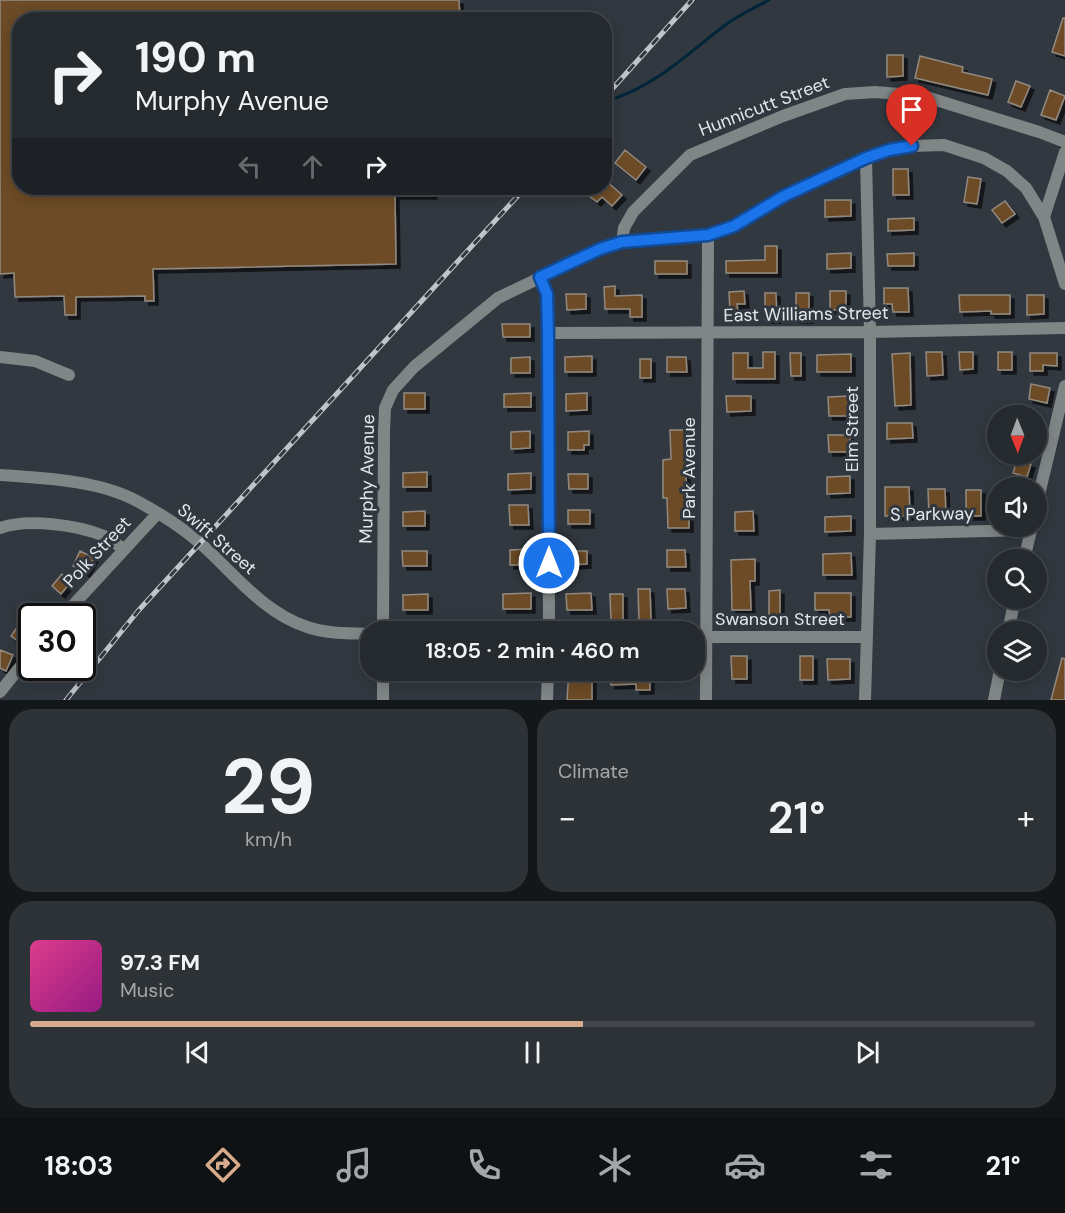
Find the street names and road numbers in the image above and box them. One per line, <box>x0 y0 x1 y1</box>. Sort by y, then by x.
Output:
street label: Hunnicutt Street <box>695 70 833 142</box>
street label: East Williams Street <box>723 301 889 327</box>
street label: Elm Street <box>840 386 864 472</box>
street label: Murphy Avenue <box>354 414 380 544</box>
street label: Park Avenue <box>677 417 701 519</box>
street label: Swift Street <box>172 498 262 580</box>
street label: S Parkway <box>890 501 974 527</box>
street label: Polk Street <box>58 511 136 593</box>
street label: Swanson Street <box>715 607 845 631</box>

